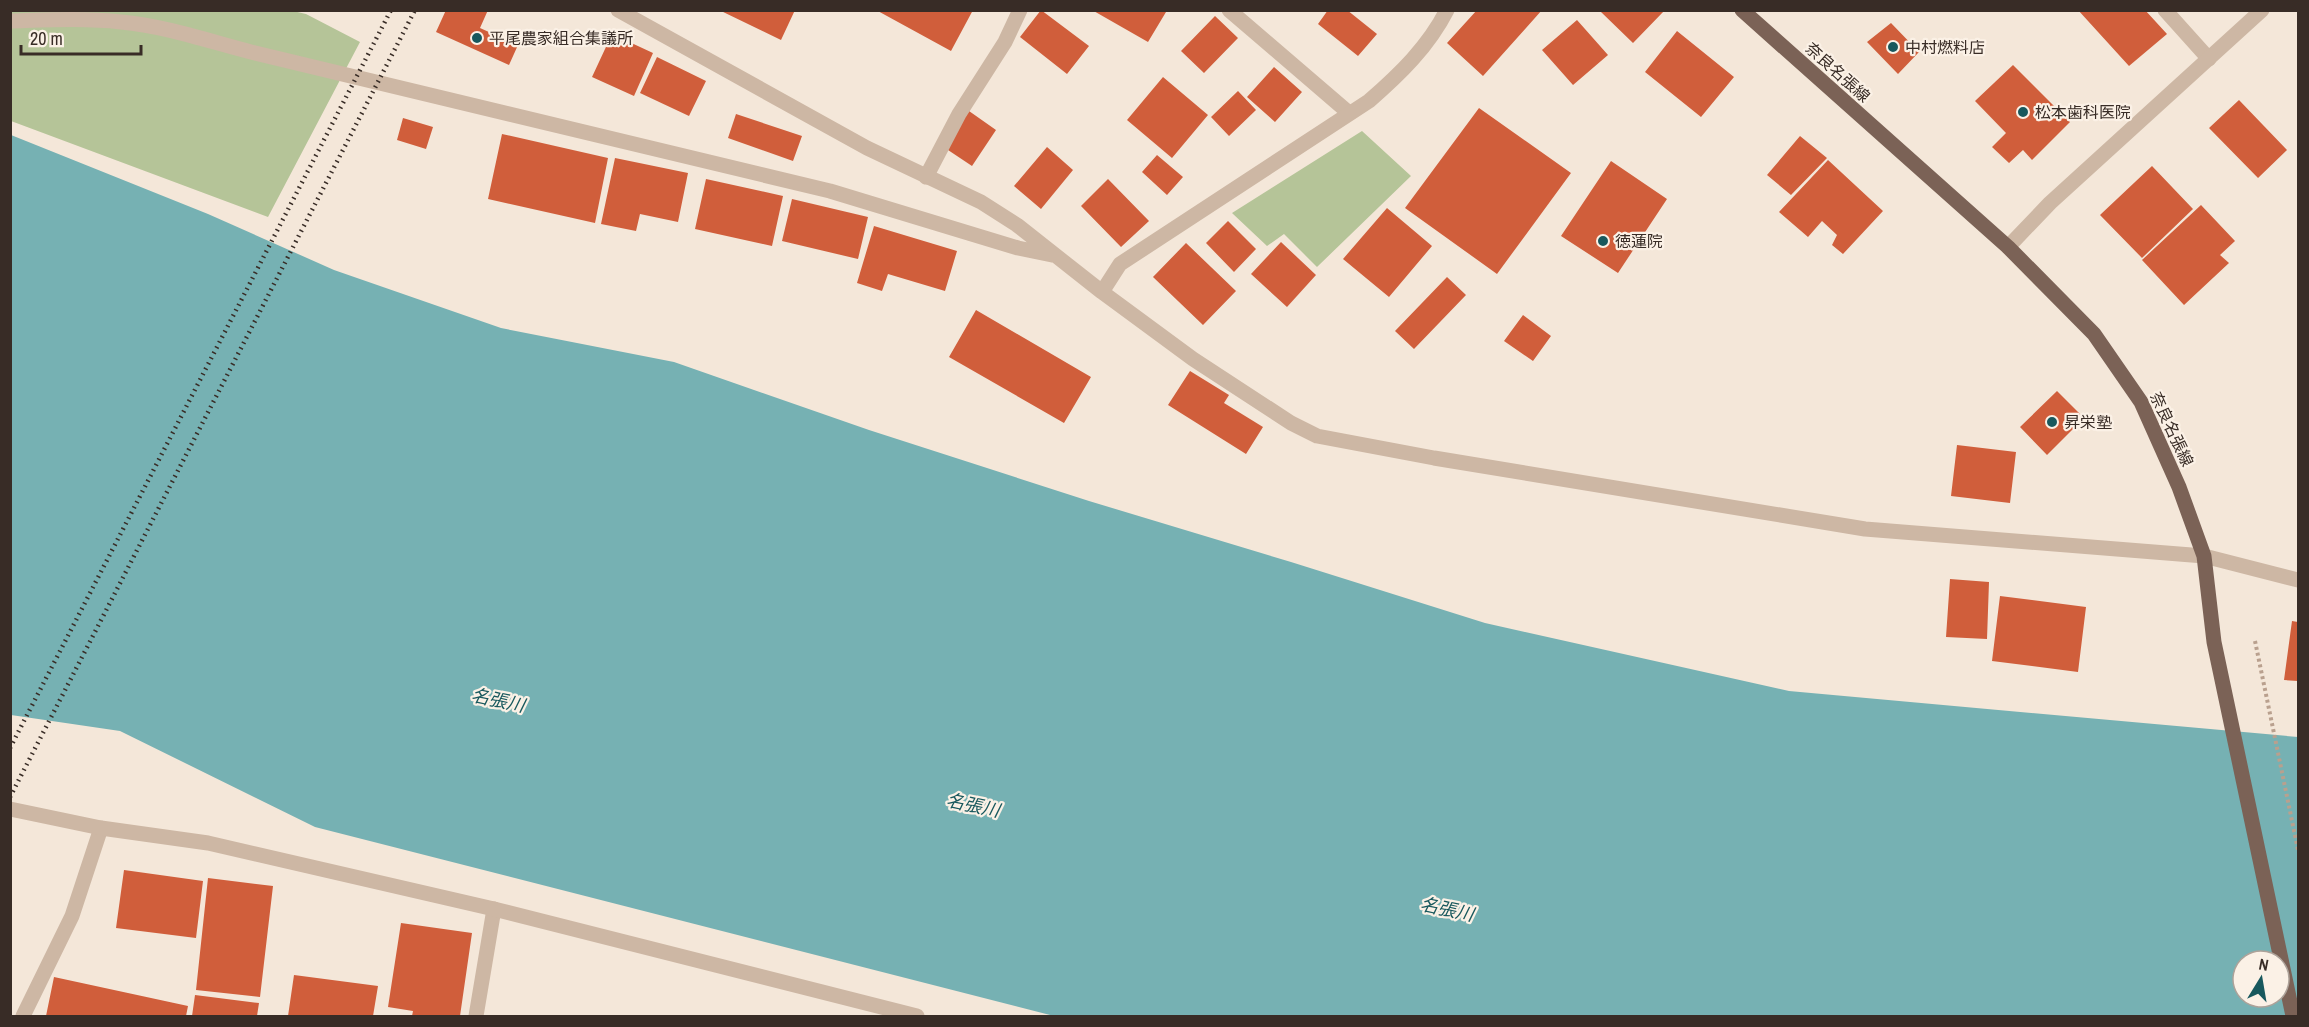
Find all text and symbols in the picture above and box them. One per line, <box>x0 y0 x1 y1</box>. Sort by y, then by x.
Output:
scale bar <box>21 18 141 56</box>
text: 20 m <box>30 26 63 51</box>
place label: 平尾農家組合集議所 <box>489 27 633 49</box>
marker: 平尾農家組合集議所 <box>470 31 484 45</box>
place label: 中村燃料店 <box>1905 36 1985 58</box>
street label: 奈良名張線 <box>1801 37 1875 107</box>
marker: 中村燃料店 <box>1886 40 1900 54</box>
place label: 松本歯科医院 <box>2035 101 2131 123</box>
marker: 松本歯科医院 <box>2016 105 2030 119</box>
place label: 徳蓮院 <box>1615 230 1663 252</box>
marker: 徳蓮院 <box>1596 234 1610 248</box>
street label: 奈良名張線 <box>2145 388 2199 470</box>
place label: 昇栄塾 <box>2064 411 2112 433</box>
marker: 昇栄塾 <box>2045 415 2059 429</box>
water label: 名張川 <box>469 682 529 718</box>
water label: 名張川 <box>944 787 1004 823</box>
water label: 名張川 <box>1418 891 1478 927</box>
north arrow <box>2231 949 2291 1009</box>
text: N <box>2257 953 2271 976</box>

